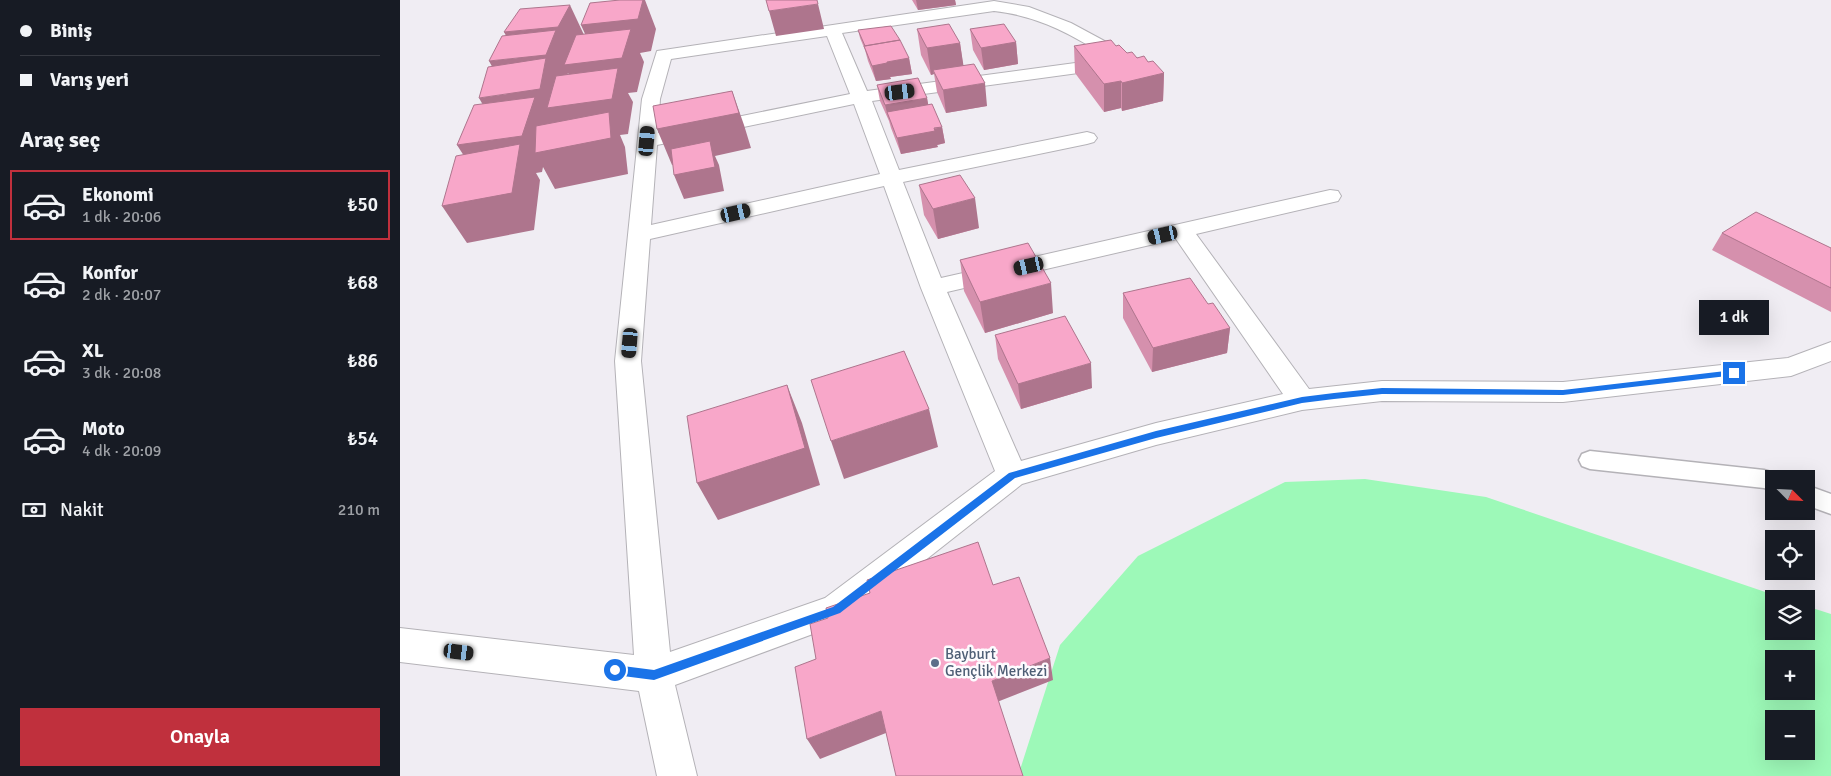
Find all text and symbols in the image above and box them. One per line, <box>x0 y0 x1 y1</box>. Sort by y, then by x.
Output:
text: Biniş <box>50 19 92 43</box>
text: Varış yeri <box>50 68 129 92</box>
car <box>884 83 915 101</box>
car <box>638 125 655 157</box>
text: Araç seç <box>20 126 100 153</box>
icon: car <box>22 183 67 228</box>
text: Ekonomi <box>82 183 154 207</box>
text: ₺50 <box>347 193 378 217</box>
car <box>719 202 752 224</box>
text: 1 dk · 20:06 <box>82 207 161 227</box>
car <box>1146 224 1179 246</box>
car <box>1012 255 1045 277</box>
icon: car <box>22 261 67 306</box>
text: Konfor <box>82 261 138 285</box>
text: ₺68 <box>347 271 378 295</box>
text: 2 dk · 20:07 <box>82 285 161 305</box>
callout: 1 dk <box>1699 300 1769 336</box>
text: 1 dk <box>1720 307 1748 327</box>
car <box>621 327 638 359</box>
icon: car <box>22 339 67 384</box>
text: XL <box>82 339 104 363</box>
text: ₺86 <box>347 349 378 373</box>
route end <box>1723 362 1745 384</box>
text: 3 dk · 20:08 <box>82 363 161 383</box>
icon: car <box>22 417 67 462</box>
text: Moto <box>82 417 125 441</box>
text: ₺54 <box>347 427 378 451</box>
text: 4 dk · 20:09 <box>82 441 161 461</box>
north arrow <box>1765 470 1815 520</box>
map controls <box>1765 470 1815 760</box>
icon: cash <box>20 496 48 524</box>
text: Nakit <box>60 498 104 522</box>
text: 210 m <box>338 500 380 520</box>
button: locate <box>1765 530 1815 580</box>
button: layers <box>1765 590 1815 640</box>
car <box>443 643 474 661</box>
place label: Bayburt Gençlik Merkezi <box>945 645 1047 680</box>
button: + <box>1765 650 1815 700</box>
marker: Bayburt Gençlik Merkezi <box>929 657 941 669</box>
route start <box>604 659 626 681</box>
button: Onayla <box>20 708 380 766</box>
button: − <box>1765 710 1815 760</box>

